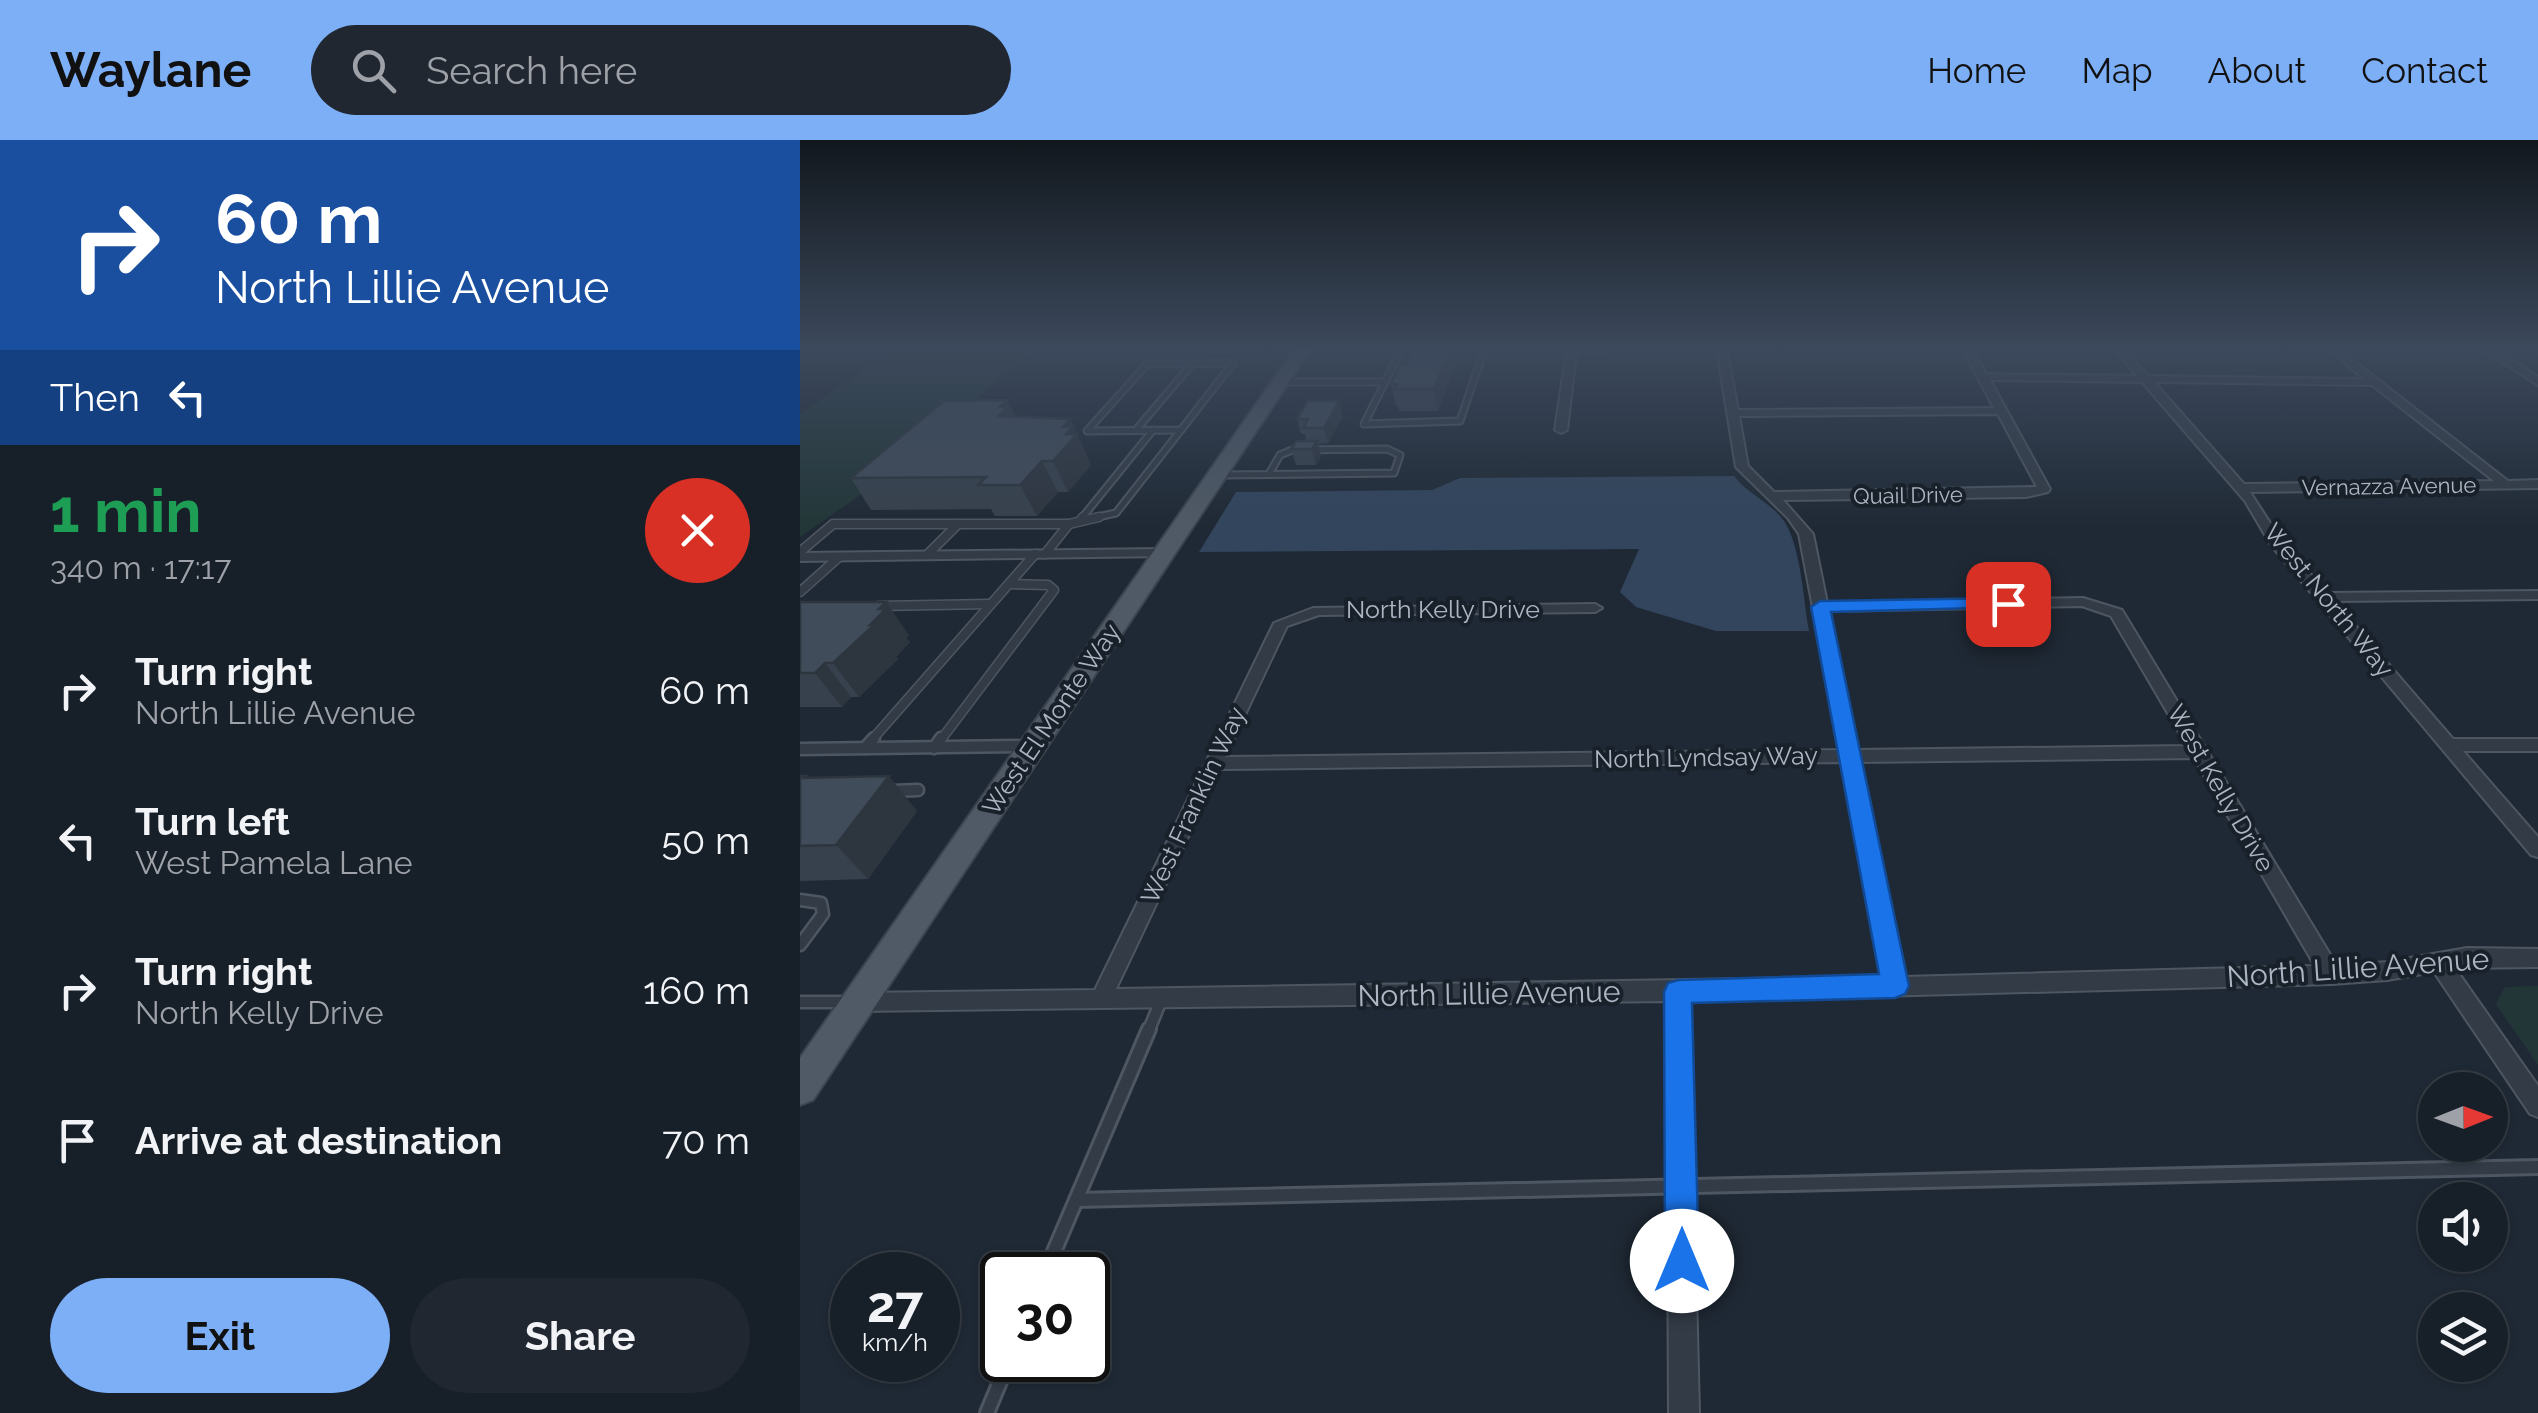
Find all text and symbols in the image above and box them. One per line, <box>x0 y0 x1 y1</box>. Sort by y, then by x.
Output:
search box <box>311 25 1011 115</box>
text: Waylane <box>50 42 251 98</box>
icon: search <box>346 43 401 98</box>
text: Search here <box>426 48 637 93</box>
text: Home <box>1927 50 2026 91</box>
text: Map <box>2081 50 2153 91</box>
text: About <box>2208 50 2306 91</box>
text: Contact <box>2361 50 2488 91</box>
text: 60 m <box>215 177 382 259</box>
icon: right <box>50 180 180 310</box>
text: North Lillie Avenue <box>215 261 609 314</box>
icon: left <box>160 370 215 425</box>
text: Then <box>50 375 140 420</box>
street label: Vernazza Avenue <box>2301 471 2477 501</box>
text: 1 min <box>50 476 201 546</box>
button: close <box>645 478 750 583</box>
street label: Quail Drive <box>1853 481 1963 509</box>
street label: West North Way <box>2258 517 2400 683</box>
text: 340 m · 17:17 <box>50 549 231 586</box>
pin <box>1966 562 2051 647</box>
icon: arrive <box>1981 577 2036 632</box>
street label: North Kelly Drive <box>1346 594 1540 624</box>
street label: West El Monte Way <box>976 617 1126 820</box>
text: Turn right <box>135 649 312 694</box>
icon: right <box>50 663 105 718</box>
text: 60 m <box>659 668 750 713</box>
text: North Lillie Avenue <box>135 694 416 731</box>
street label: West Kelly Drive <box>2161 699 2281 877</box>
street label: West Franklin Way <box>1134 701 1252 908</box>
street label: North Lyndsay Way <box>1594 740 1818 774</box>
text: Turn left <box>135 799 290 844</box>
icon: left <box>50 813 105 868</box>
text: 50 m <box>661 818 750 863</box>
text: West Pamela Lane <box>135 844 413 881</box>
street label: North Lillie Avenue <box>2226 941 2490 994</box>
text: Turn right <box>135 949 312 994</box>
icon: right <box>50 963 105 1018</box>
text: 160 m <box>643 968 750 1013</box>
street label: North Lillie Avenue <box>1357 974 1621 1013</box>
text: North Kelly Drive <box>135 994 383 1031</box>
north arrow <box>2418 1072 2508 1162</box>
map controls <box>2418 1072 2508 1382</box>
icon: arrive <box>50 1113 105 1168</box>
text: Arrive at destination <box>135 1118 502 1163</box>
text: 70 m <box>662 1118 750 1163</box>
button: sound <box>2418 1182 2508 1272</box>
position arrow <box>1630 1209 1734 1313</box>
speed limit sign: 30 <box>980 1252 1110 1382</box>
text: 27 <box>867 1275 923 1334</box>
button: Exit <box>50 1278 390 1393</box>
button: Share <box>410 1278 750 1393</box>
button: layers <box>2418 1292 2508 1382</box>
text: km/h <box>862 1327 928 1357</box>

